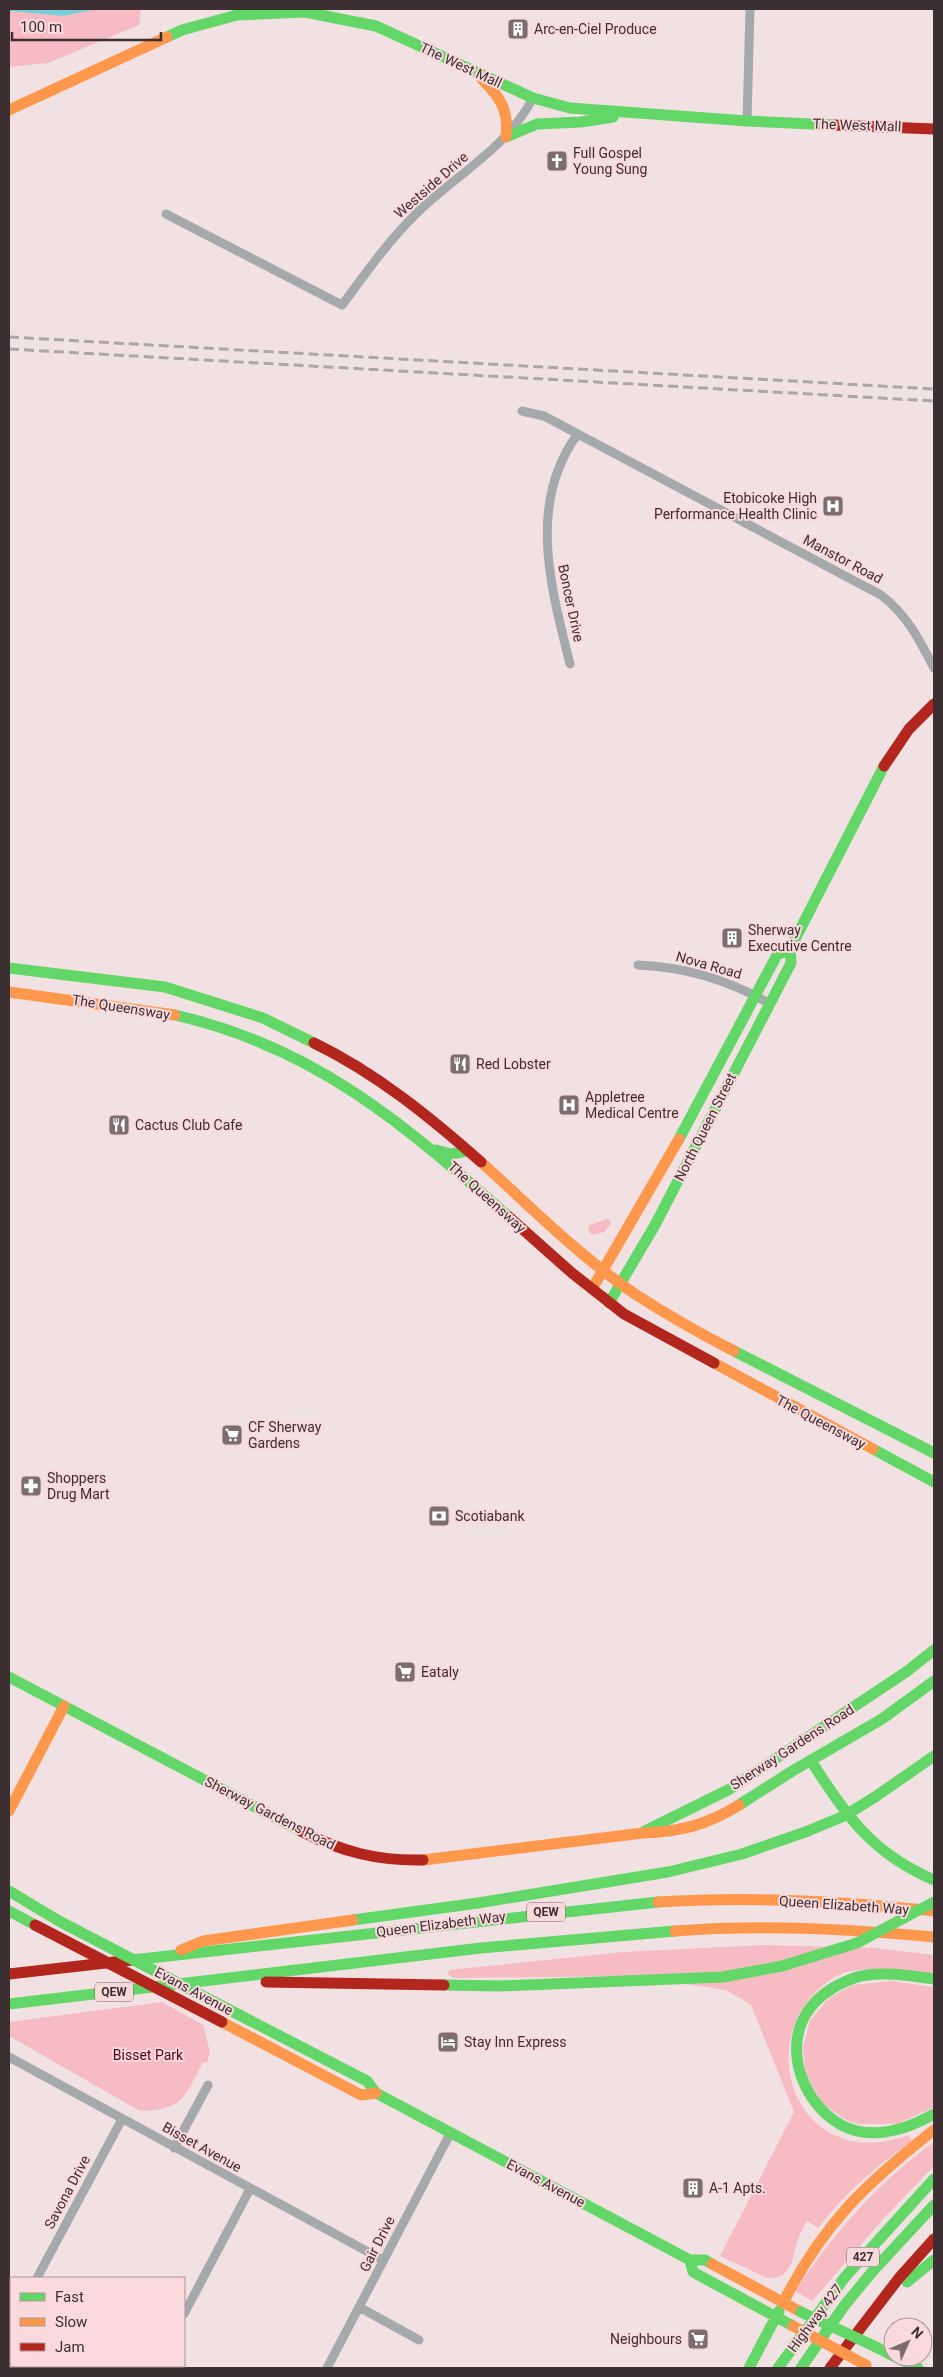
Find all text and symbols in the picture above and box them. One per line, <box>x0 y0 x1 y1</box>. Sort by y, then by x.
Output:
scale bar <box>12 10 161 42</box>
building icon: Arc-en-Ciel Produce <box>506 17 530 41</box>
text: 100 m <box>20 18 62 36</box>
place label: Arc-en-Ciel Produce <box>534 21 657 37</box>
street label: The West Mall <box>418 39 504 91</box>
street label: The West Mall <box>812 115 902 135</box>
place label: Full Gospel Young Sung <box>573 145 647 177</box>
street label: Westside Drive <box>391 149 471 221</box>
church icon: Full Gospel Young Sung <box>545 149 569 173</box>
place label: Etobicoke High Performance Health Clinic <box>654 490 817 522</box>
hospital icon: Etobicoke High Performance Health Clinic <box>821 494 845 518</box>
street label: Manstor Road <box>801 531 885 587</box>
street label: Boncer Drive <box>555 563 587 643</box>
place label: Sherway Executive Centre <box>748 922 852 954</box>
building icon: Sherway Executive Centre <box>720 926 744 950</box>
street label: Nova Road <box>674 948 744 982</box>
street label: The Queensway <box>71 991 171 1023</box>
restaurant icon: Red Lobster <box>448 1052 472 1076</box>
place label: Red Lobster <box>476 1056 551 1072</box>
street label: North Queen Street <box>671 1070 739 1184</box>
place label: Appletree Medical Centre <box>585 1089 679 1121</box>
hospital icon: Appletree Medical Centre <box>557 1093 581 1117</box>
restaurant icon: Cactus Club Cafe <box>107 1113 131 1137</box>
place label: Cactus Club Cafe <box>135 1117 242 1133</box>
street label: The Queensway <box>445 1158 529 1236</box>
street label: The Queensway <box>774 1392 869 1452</box>
place label: CF Sherway Gardens <box>248 1419 322 1451</box>
supermarket icon: CF Sherway Gardens <box>220 1423 244 1447</box>
place label: Shoppers Drug Mart <box>47 1470 110 1502</box>
pharmacy icon: Shoppers Drug Mart <box>19 1474 43 1498</box>
bank icon: Scotiabank <box>427 1504 451 1528</box>
place label: Scotiabank <box>455 1508 525 1524</box>
supermarket icon: Eataly <box>393 1660 417 1684</box>
place label: Eataly <box>421 1664 459 1680</box>
street label: Sherway Gardens Road <box>727 1701 857 1793</box>
street label: Sherway Gardens Road <box>202 1773 338 1853</box>
street label: Queen Elizabeth Way <box>779 1892 910 1918</box>
road number: QEW <box>527 1902 565 1921</box>
street label: Queen Elizabeth Way <box>375 1908 507 1940</box>
street label: Evans Avenue <box>152 1964 236 2018</box>
road number: QEW <box>95 1982 133 2001</box>
hotel icon: Stay Inn Express <box>436 2030 460 2054</box>
place label: Stay Inn Express <box>464 2034 567 2050</box>
park label: Bisset Park <box>113 2047 184 2063</box>
street label: Bisset Avenue <box>160 2119 244 2175</box>
street label: Savona Drive <box>41 2153 93 2231</box>
street label: Evans Avenue <box>504 2156 588 2210</box>
building icon: A-1 Apts. <box>681 2176 705 2200</box>
place label: A-1 Apts. <box>709 2180 766 2196</box>
street label: Gair Drive <box>356 2214 398 2274</box>
road number: 427 <box>847 2248 879 2266</box>
legend <box>10 2277 185 2367</box>
street label: Highway 427 <box>784 2281 846 2355</box>
text: Fast <box>55 2288 84 2306</box>
text: Slow <box>55 2313 87 2331</box>
north arrow <box>883 2317 933 2367</box>
text: N <box>908 2324 926 2342</box>
supermarket icon: Neighbours <box>686 2327 710 2351</box>
place label: Neighbours <box>610 2331 682 2347</box>
text: Jam <box>55 2338 85 2356</box>

